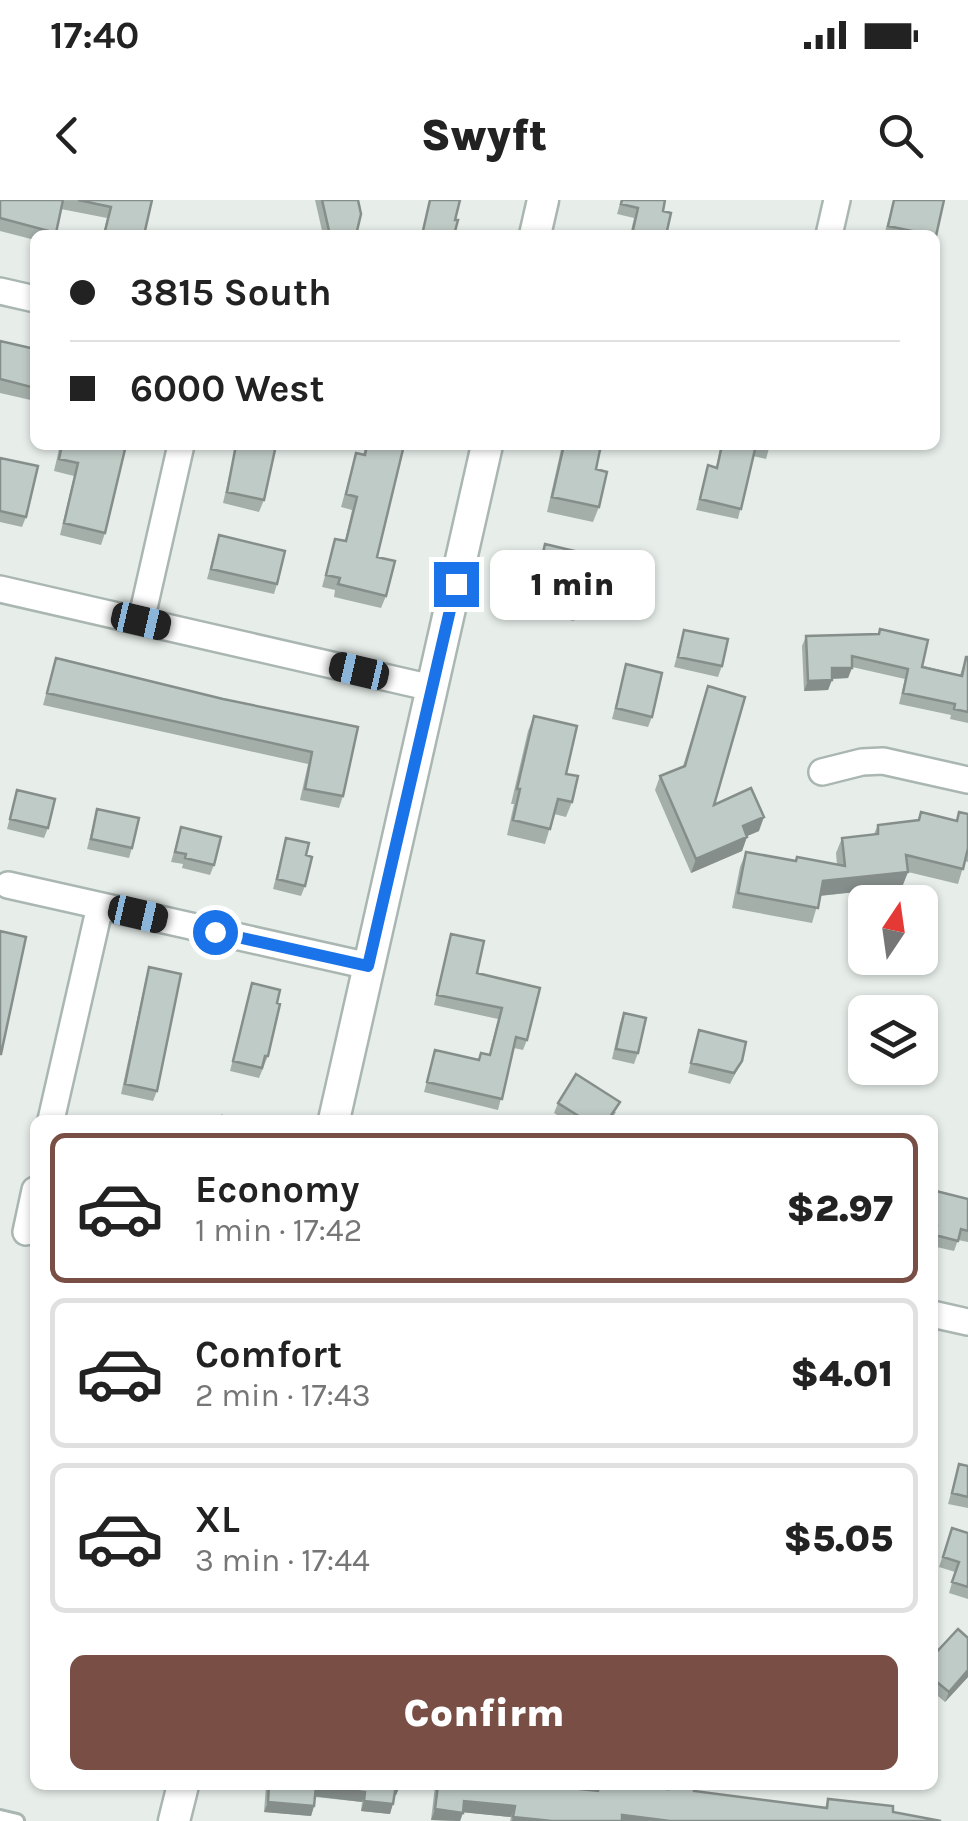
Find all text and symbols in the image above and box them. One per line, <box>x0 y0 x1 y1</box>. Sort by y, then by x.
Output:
text: 17:40 <box>50 13 139 58</box>
icon: back <box>40 108 95 163</box>
icon: search <box>873 108 928 163</box>
text: Swyft <box>421 109 547 161</box>
text: 3815 South <box>130 270 332 315</box>
text: 6000 West <box>130 366 324 411</box>
callout: 1 min <box>491 549 656 619</box>
route end <box>434 562 479 607</box>
text: 1 min <box>531 566 614 603</box>
car <box>108 600 174 642</box>
car <box>326 650 392 692</box>
north arrow <box>848 885 938 975</box>
map controls <box>848 885 938 1085</box>
car <box>105 893 171 935</box>
route start <box>193 910 238 955</box>
button: layers <box>848 995 938 1085</box>
icon: car <box>75 1163 165 1253</box>
text: Economy <box>195 1167 359 1212</box>
text: $2.97 <box>786 1186 893 1231</box>
text: 1 min · 17:42 <box>195 1212 362 1249</box>
icon: car <box>75 1328 165 1418</box>
text: Comfort <box>195 1332 342 1377</box>
text: $4.01 <box>791 1351 893 1396</box>
text: 2 min · 17:43 <box>195 1377 371 1414</box>
icon: car <box>75 1493 165 1583</box>
text: XL <box>195 1497 240 1542</box>
text: $5.05 <box>784 1516 893 1561</box>
text: 3 min · 17:44 <box>195 1542 370 1579</box>
button: Confirm <box>70 1655 898 1770</box>

